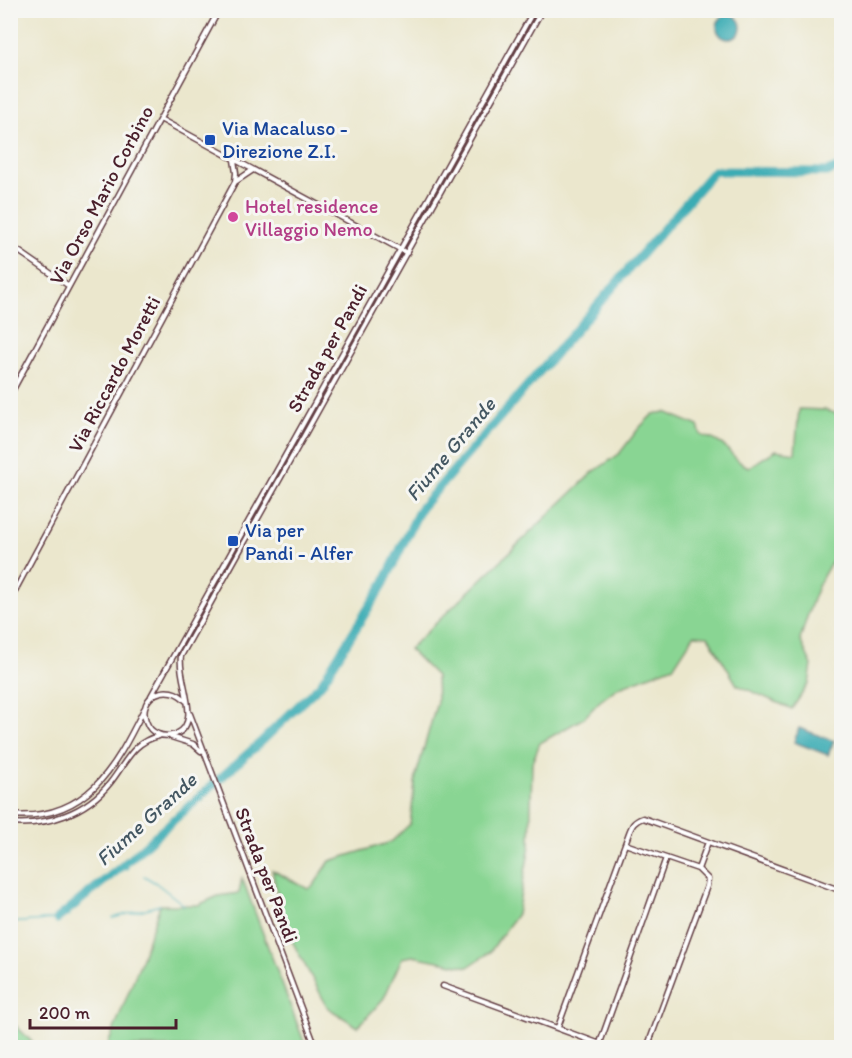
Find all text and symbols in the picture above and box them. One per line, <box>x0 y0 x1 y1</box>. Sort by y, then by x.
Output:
street label: Via Orso Mario Corbino <box>44 101 158 289</box>
place label: Via Macaluso - Direzione Z.I. <box>222 116 348 163</box>
marker: Via Macaluso - Direzione Z.I. <box>203 133 217 147</box>
place label: Hotel residence Villaggio Nemo <box>245 194 378 241</box>
marker: Hotel residence Villaggio Nemo <box>226 210 240 224</box>
street label: Strada per Pandi <box>282 280 372 416</box>
street label: Via Riccardo Moretti <box>63 292 165 456</box>
water label: Fiume Grande <box>400 392 501 506</box>
place label: Via per Pandi - Alfer <box>245 518 353 565</box>
marker: Via per Pandi - Alfer <box>226 534 240 548</box>
water label: Fiume Grande <box>90 767 202 871</box>
street label: Strada per Pandi <box>230 804 304 946</box>
scale bar <box>30 992 176 1030</box>
text: 200 m <box>39 1002 90 1024</box>

